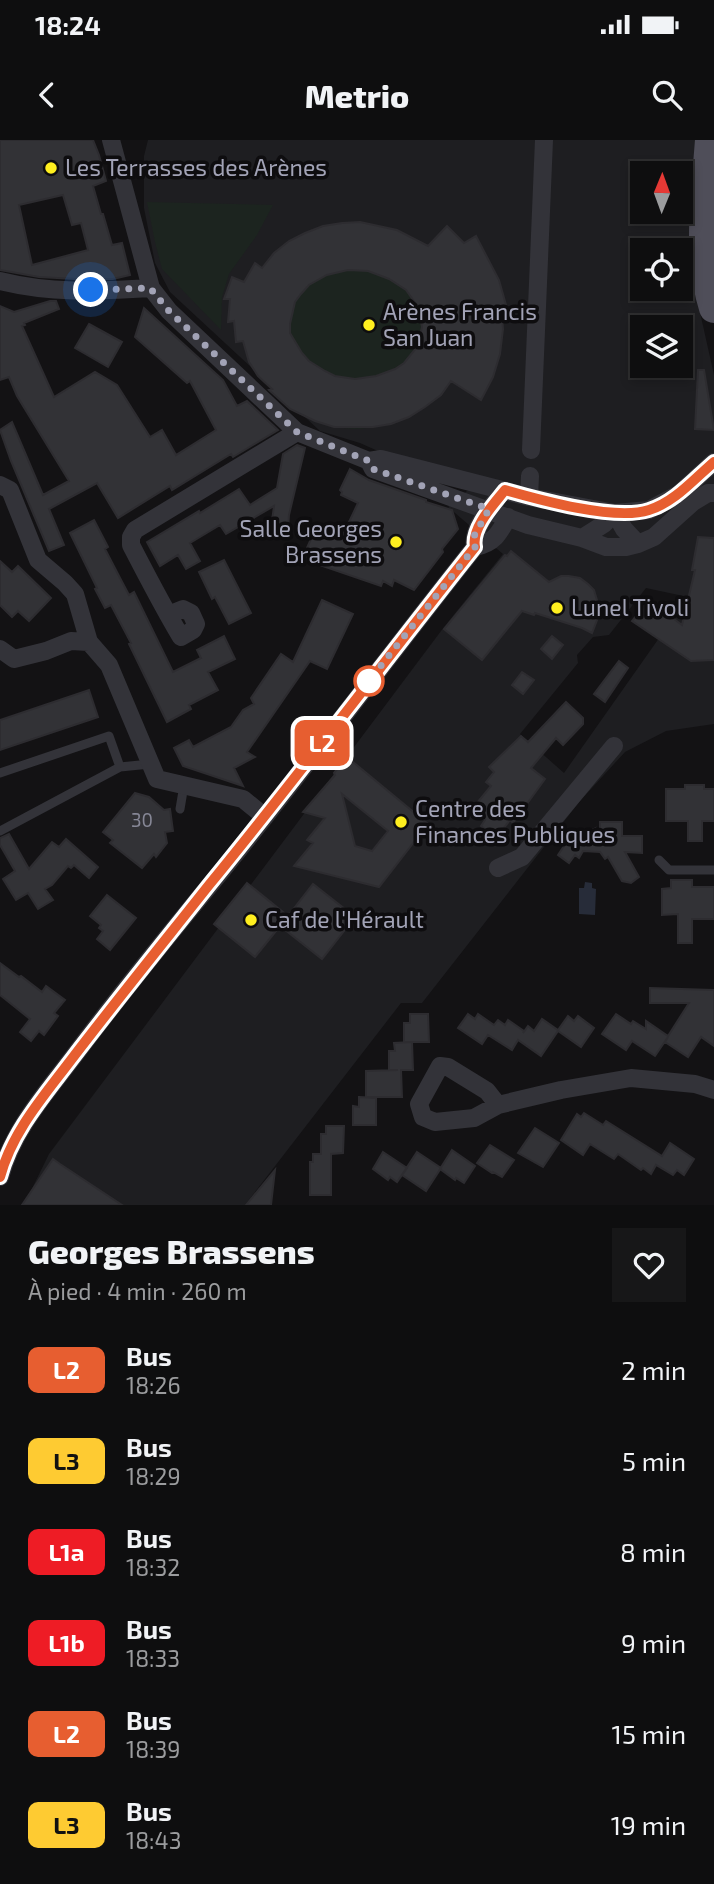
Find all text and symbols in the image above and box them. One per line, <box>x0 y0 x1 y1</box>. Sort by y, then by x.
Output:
text: 18:24 <box>35 9 101 40</box>
icon: back <box>28 76 66 114</box>
text: Metrio <box>305 76 409 114</box>
icon: search <box>648 76 686 114</box>
place label: Les Terrasses des Arènes <box>65 153 327 181</box>
marker: Les Terrasses des Arènes <box>43 160 59 176</box>
north arrow <box>630 161 693 224</box>
map controls <box>630 161 693 378</box>
button: locate <box>630 238 693 301</box>
your location <box>73 272 108 307</box>
place label: Arènes Francis San Juan <box>383 297 537 351</box>
button: layers <box>630 315 693 378</box>
marker: Arènes Francis San Juan <box>361 317 377 333</box>
place label: Salle Georges Brassens <box>240 514 382 568</box>
marker: Salle Georges Brassens <box>388 534 404 550</box>
place label: Lunel Tivoli <box>571 593 689 621</box>
marker: Lunel Tivoli <box>549 600 565 616</box>
unlabelled marker <box>354 666 384 696</box>
line badge: L2 <box>290 720 354 766</box>
text: L2 <box>309 728 335 757</box>
place label: Centre des Finances Publiques <box>415 794 615 848</box>
house number: 30 <box>131 808 153 831</box>
marker: Centre des Finances Publiques <box>393 814 409 830</box>
place label: Caf de l'Hérault <box>265 905 424 933</box>
marker: Caf de l'Hérault <box>243 912 259 928</box>
button: heart <box>612 1228 686 1302</box>
text: Georges Brassens <box>28 1231 315 1271</box>
text: À pied · 4 min · 260 m <box>28 1277 247 1305</box>
text: Bus <box>126 1340 172 1371</box>
text: 2 min <box>621 1354 686 1385</box>
text: L2 <box>53 1355 80 1384</box>
text: 18:26 <box>126 1371 181 1399</box>
text: Bus <box>126 1431 172 1462</box>
text: 5 min <box>622 1445 686 1476</box>
text: L3 <box>53 1446 80 1475</box>
text: 18:29 <box>126 1462 181 1490</box>
text: Bus <box>126 1522 172 1553</box>
text: 8 min <box>620 1536 686 1567</box>
text: L1a <box>49 1537 84 1566</box>
text: 18:32 <box>126 1553 180 1581</box>
text: Bus <box>126 1613 172 1644</box>
text: 9 min <box>621 1627 686 1658</box>
text: L1b <box>48 1628 85 1657</box>
text: 18:33 <box>126 1644 180 1672</box>
text: Bus <box>126 1704 172 1735</box>
text: 15 min <box>612 1718 686 1749</box>
text: L2 <box>53 1719 80 1748</box>
text: 18:39 <box>126 1735 181 1763</box>
text: Bus <box>126 1795 172 1826</box>
text: 19 min <box>611 1809 686 1840</box>
text: L3 <box>53 1810 80 1839</box>
text: 18:43 <box>126 1826 181 1854</box>

